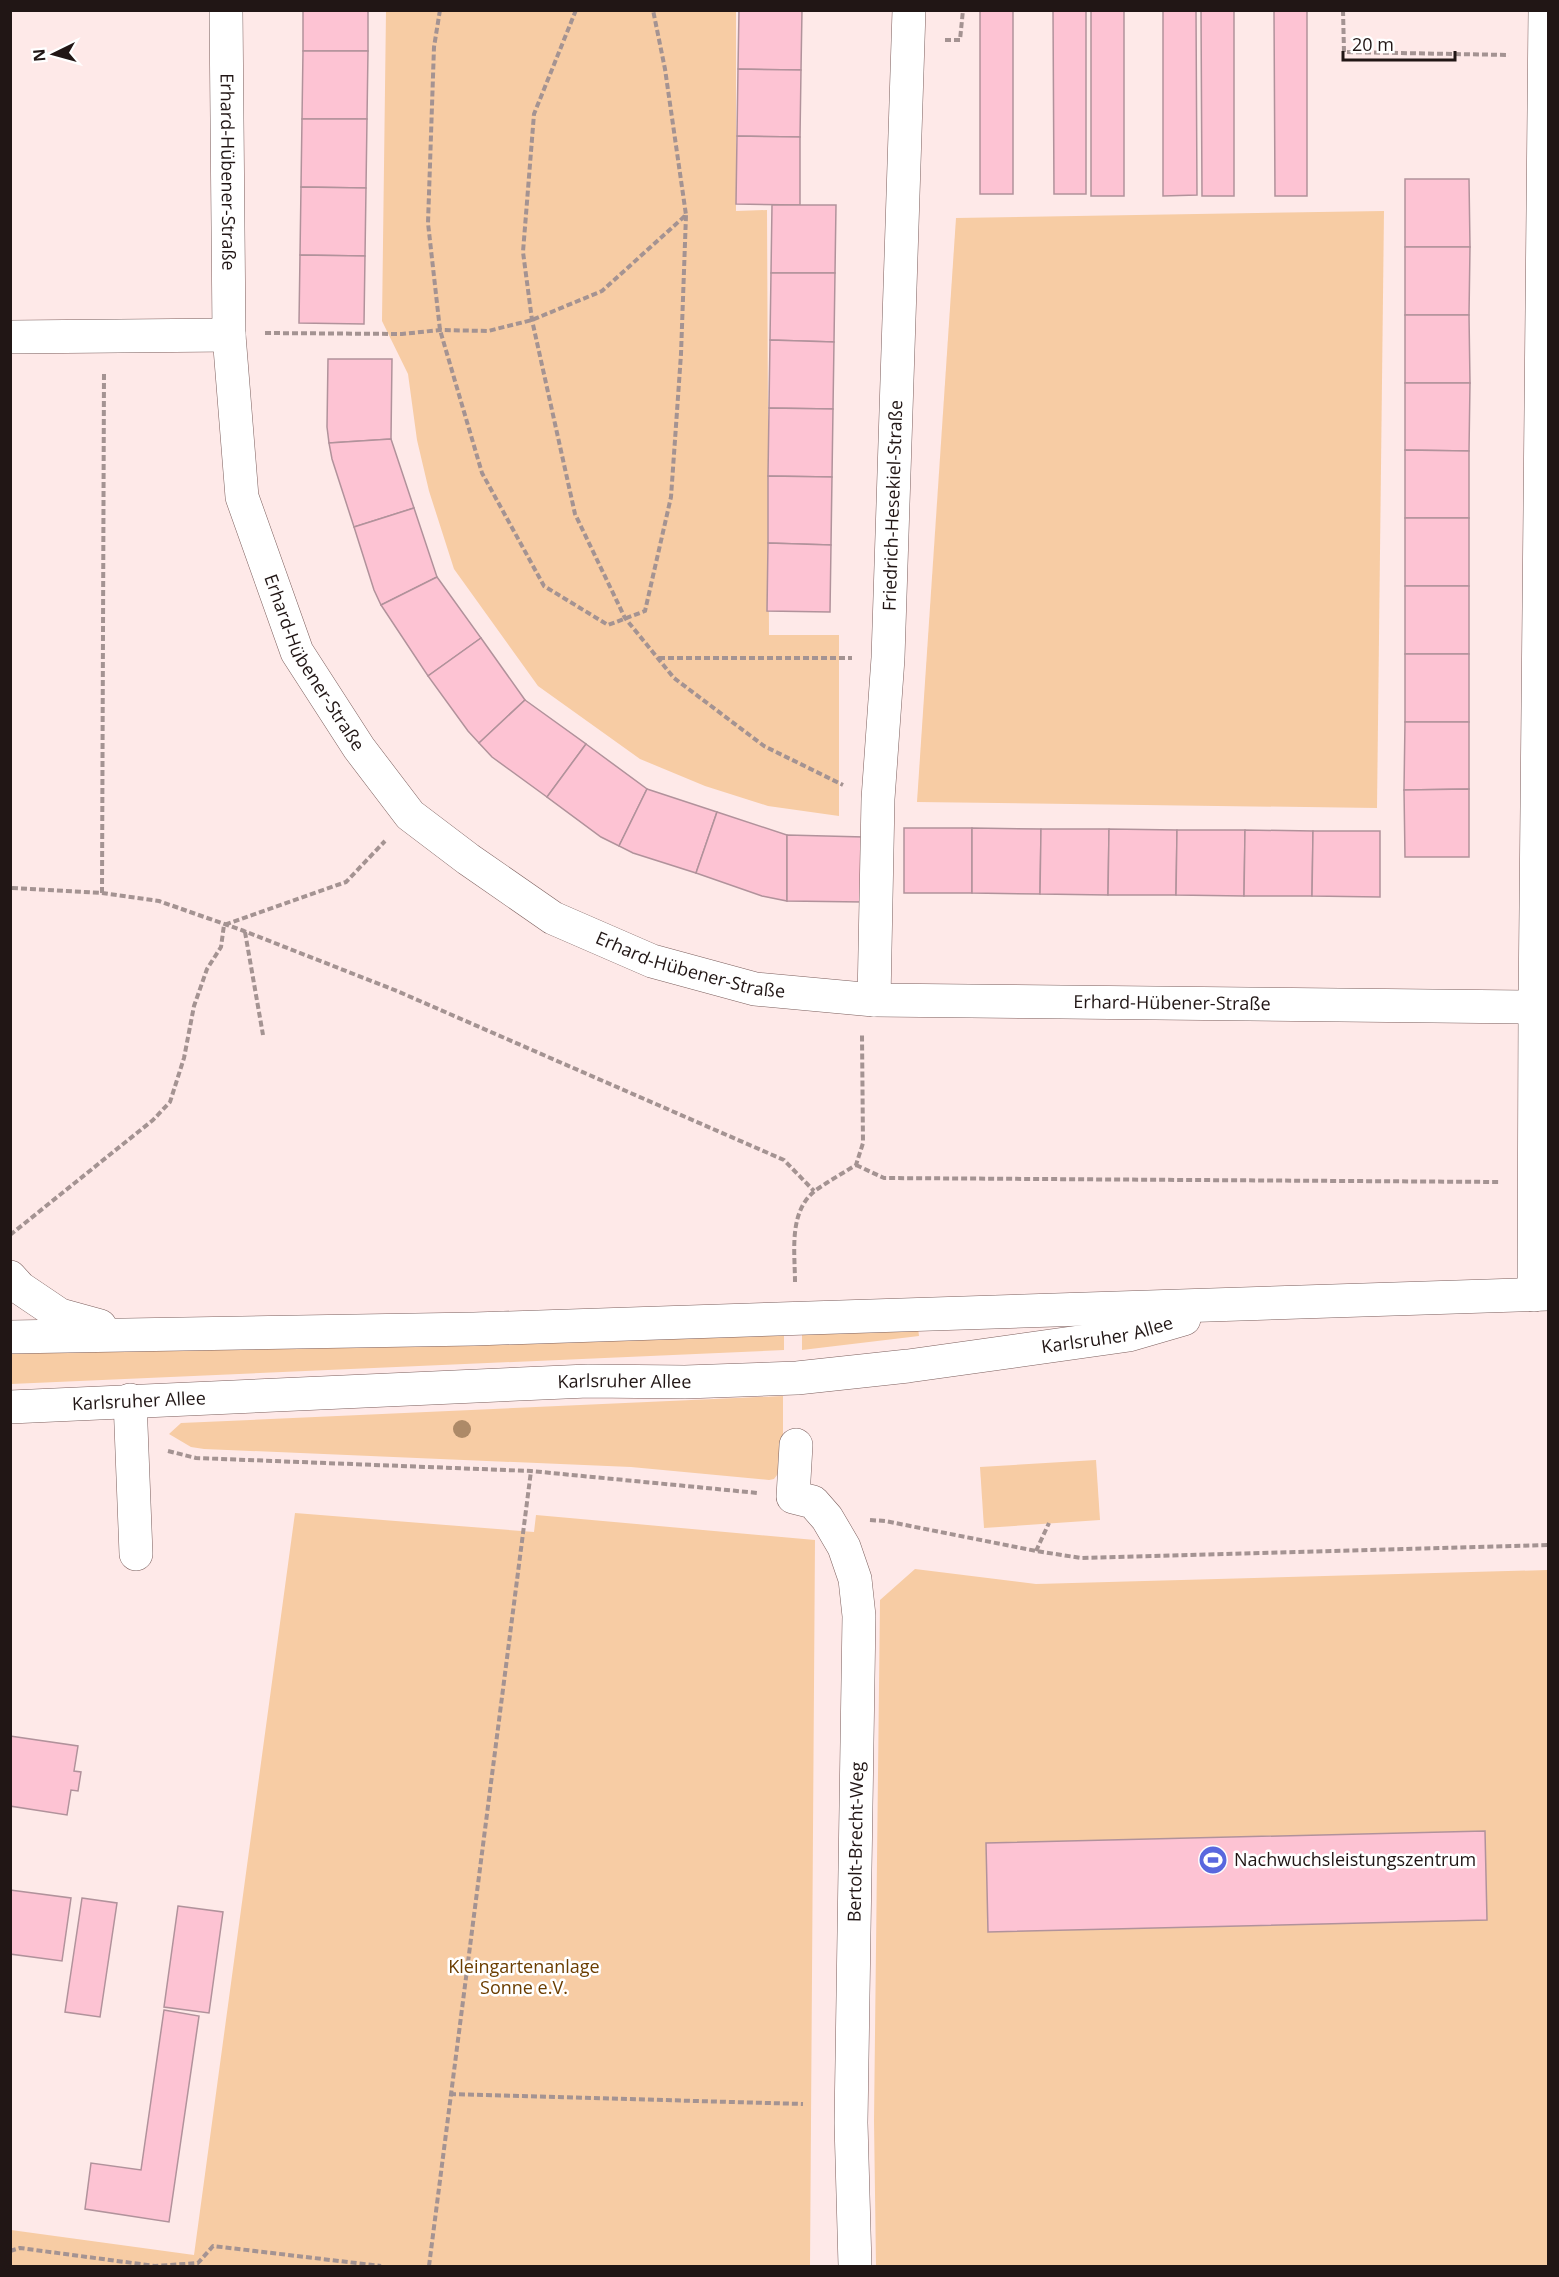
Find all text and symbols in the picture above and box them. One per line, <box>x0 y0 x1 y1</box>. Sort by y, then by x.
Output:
north arrow <box>24 24 84 84</box>
scale bar <box>1343 24 1456 62</box>
text: 20 m <box>1352 32 1394 56</box>
text: N <box>28 48 51 63</box>
street label: Erhard-Hübener-Straße <box>216 73 241 271</box>
street label: Friedrich-Hesekiel-Straße <box>877 399 907 611</box>
street label: Erhard-Hübener-Straße <box>259 571 371 755</box>
street label: Erhard-Hübener-Straße <box>592 925 786 1003</box>
street label: Erhard-Hübener-Straße <box>1073 989 1271 1015</box>
street label: Karlsruher Allee <box>1040 1310 1176 1358</box>
street label: Karlsruher Allee <box>557 1368 692 1393</box>
street label: Karlsruher Allee <box>71 1385 206 1415</box>
street label: Bertolt-Brecht-Weg <box>842 1761 868 1922</box>
sports icon: Nachwuchsleistungszentrum <box>1197 1844 1229 1876</box>
place label: Nachwuchsleistungszentrum <box>1234 1847 1476 1871</box>
park label: Kleingartenanlage Sonne e.V. <box>448 1954 600 1999</box>

